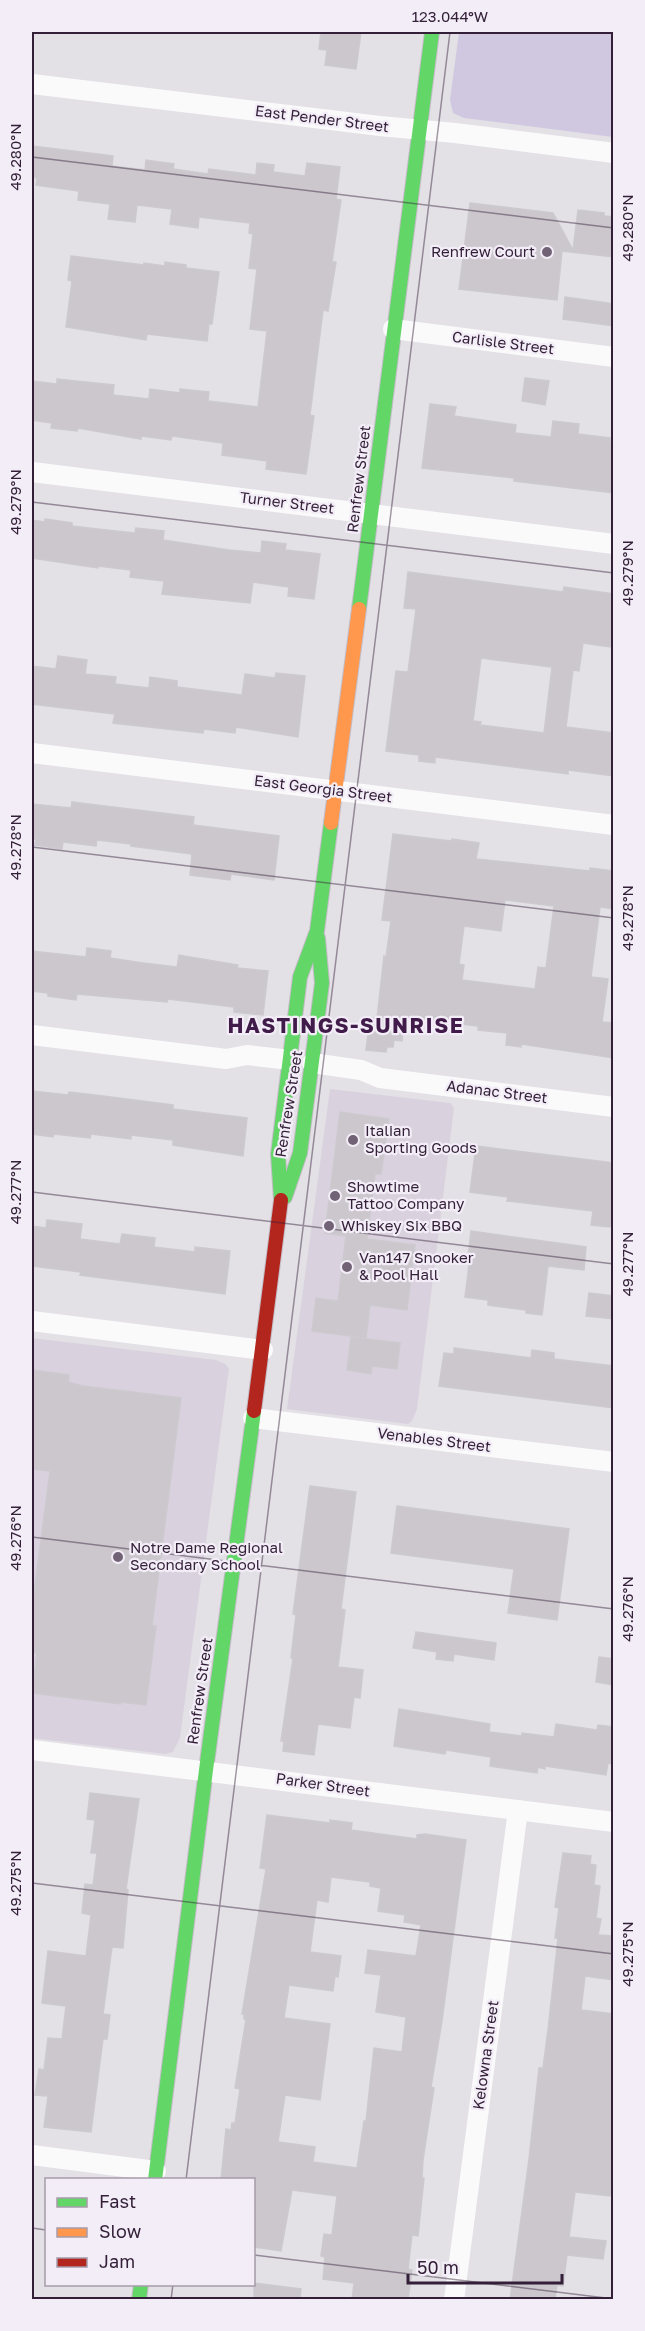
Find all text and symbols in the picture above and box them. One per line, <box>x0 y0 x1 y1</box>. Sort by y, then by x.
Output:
text: 123.044°W <box>412 7 488 25</box>
street label: East Pender Street <box>254 101 390 135</box>
text: 49.280°N <box>6 123 24 191</box>
text: 49.280°N <box>618 194 636 262</box>
place label: Renfrew Court <box>431 242 535 260</box>
marker: Renfrew Court <box>540 245 554 259</box>
street label: Carlisle Street <box>451 327 555 357</box>
street label: Renfrew Street <box>342 424 374 534</box>
text: 49.279°N <box>6 469 24 535</box>
street label: Turner Street <box>239 487 335 517</box>
text: 49.279°N <box>618 540 636 606</box>
street label: East Georgia Street <box>253 771 393 805</box>
text: 49.278°N <box>6 814 24 880</box>
text: 49.278°N <box>618 885 636 951</box>
district label: HASTINGS-SUNRISE <box>228 1012 464 1038</box>
street label: Renfrew Street <box>271 1049 305 1159</box>
street label: Adanac Street <box>446 1076 549 1106</box>
place label: Italian Sporting Goods <box>365 1121 477 1156</box>
marker: Italian Sporting Goods <box>346 1133 360 1147</box>
text: 49.277°N <box>6 1160 24 1224</box>
place label: Showtime Tattoo Company <box>347 1177 465 1212</box>
marker: Showtime Tattoo Company <box>328 1189 342 1203</box>
place label: Whiskey Six BBQ <box>341 1216 462 1234</box>
marker: Whiskey Six BBQ <box>322 1219 336 1233</box>
text: 49.277°N <box>618 1232 636 1296</box>
place label: Van147 Snooker & Pool Hall <box>359 1248 474 1283</box>
marker: Van147 Snooker & Pool Hall <box>340 1260 354 1274</box>
street label: Venables Street <box>376 1423 492 1455</box>
text: 49.276°N <box>6 1505 24 1571</box>
place label: Notre Dame Regional Secondary School <box>130 1538 283 1573</box>
marker: Notre Dame Regional Secondary School <box>111 1550 125 1564</box>
text: 49.276°N <box>618 1576 636 1642</box>
street label: Renfrew Street <box>183 1636 215 1746</box>
street label: Parker Street <box>275 1768 371 1800</box>
text: 49.275°N <box>6 1850 24 1916</box>
text: 49.275°N <box>618 1921 636 1987</box>
street label: Kelowna Street <box>468 1999 502 2111</box>
legend <box>45 2178 255 2286</box>
text: Fast <box>99 2190 136 2212</box>
text: Slow <box>99 2220 142 2242</box>
scale bar <box>408 2247 562 2285</box>
text: Jam <box>99 2250 135 2272</box>
text: 50 m <box>417 2256 459 2278</box>

